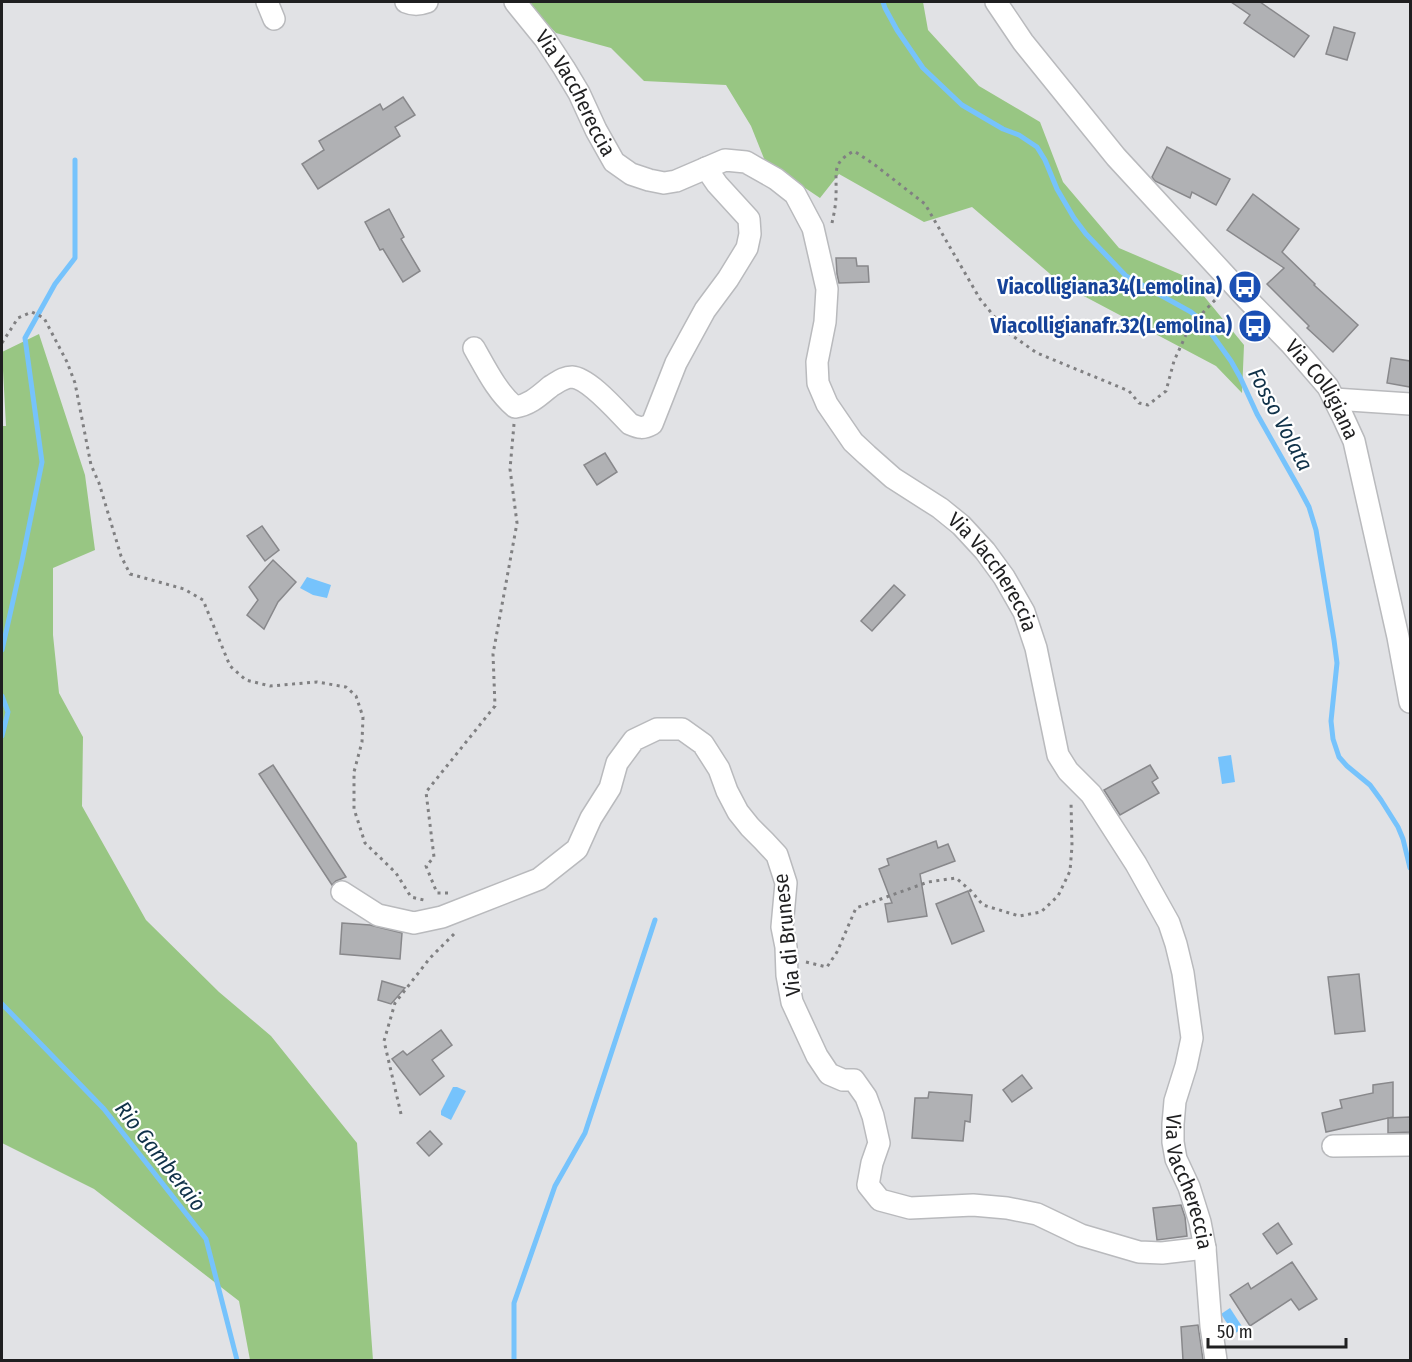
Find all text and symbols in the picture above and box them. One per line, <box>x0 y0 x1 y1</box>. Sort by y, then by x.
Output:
street label: Via Vacchereccia <box>530 25 621 161</box>
bus stop icon: Viacolligiana34(Lemolina) <box>1227 269 1263 305</box>
place label: Viacolligiana34(Lemolina) <box>996 274 1222 300</box>
bus stop icon: Viacolligianafr.32(Lemolina) <box>1237 308 1273 344</box>
place label: Viacolligianafr.32(Lemolina) <box>990 313 1232 339</box>
street label: Via Colligiana <box>1280 334 1365 444</box>
water label: Fosso Volata <box>1242 363 1319 475</box>
street label: Via Vacchereccia <box>943 507 1043 635</box>
street label: Via di Brunese <box>768 872 806 998</box>
water label: Rio Gamberaio <box>109 1096 212 1217</box>
street label: Via Vacchereccia <box>1160 1113 1218 1252</box>
scale bar <box>1208 1311 1346 1349</box>
text: 50 m <box>1217 1321 1253 1343</box>

